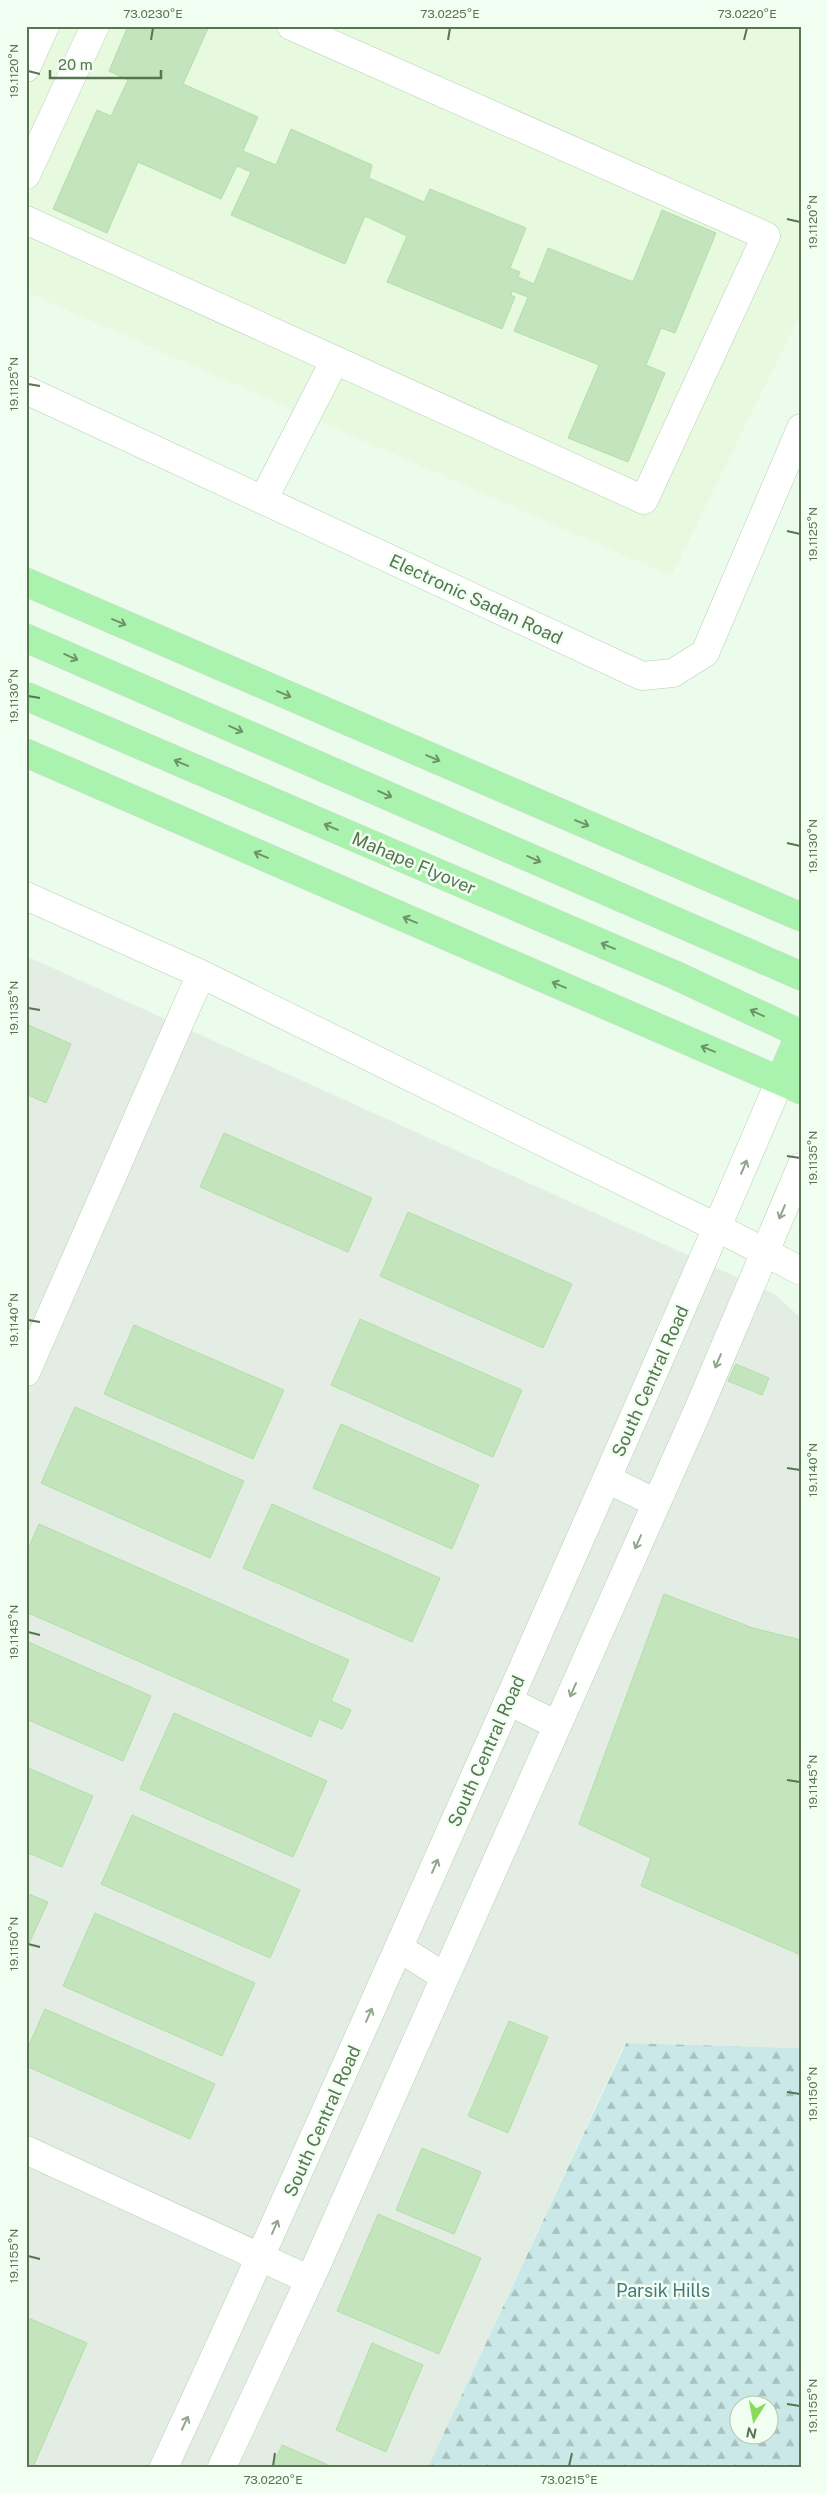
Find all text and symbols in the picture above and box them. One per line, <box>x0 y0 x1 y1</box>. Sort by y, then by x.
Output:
text: 73.0230°E <box>123 7 183 21</box>
text: 73.0225°E <box>420 7 480 21</box>
text: 73.0220°E <box>717 7 777 21</box>
text: 19.1120°N <box>7 44 21 98</box>
scale bar <box>50 48 161 80</box>
text: 20 m <box>58 56 93 73</box>
text: 19.1120°N <box>806 195 820 249</box>
text: 19.1125°N <box>7 357 21 411</box>
text: 19.1125°N <box>806 507 820 561</box>
street label: Electronic Sadan Road <box>386 550 566 648</box>
one-way arrow <box>111 618 126 628</box>
one-way arrow <box>63 653 78 663</box>
text: 19.1130°N <box>7 669 21 723</box>
one-way arrow <box>276 689 291 699</box>
one-way arrow <box>228 725 243 735</box>
one-way arrow <box>425 754 440 764</box>
one-way arrow <box>174 757 189 767</box>
one-way arrow <box>377 790 392 800</box>
one-way arrow <box>574 818 589 828</box>
text: 19.1130°N <box>806 819 820 873</box>
one-way arrow <box>324 821 339 831</box>
street label: Mahape Flyover <box>349 827 479 899</box>
one-way arrow <box>254 850 269 860</box>
one-way arrow <box>526 855 541 865</box>
one-way arrow <box>403 914 418 924</box>
one-way arrow <box>601 941 616 951</box>
one-way arrow <box>552 979 567 989</box>
text: 19.1135°N <box>7 981 21 1035</box>
one-way arrow <box>750 1008 765 1018</box>
one-way arrow <box>701 1044 716 1054</box>
text: 19.1135°N <box>806 1131 820 1185</box>
one-way arrow <box>739 1160 749 1175</box>
one-way arrow <box>776 1204 786 1219</box>
text: 19.1140°N <box>7 1293 21 1347</box>
street label: South Central Road <box>607 1302 693 1460</box>
one-way arrow <box>713 1353 723 1368</box>
text: 19.1140°N <box>806 1443 820 1497</box>
one-way arrow <box>633 1534 643 1549</box>
text: 19.1145°N <box>7 1605 21 1659</box>
street label: South Central Road <box>443 1672 529 1830</box>
one-way arrow <box>567 1682 577 1697</box>
text: 19.1145°N <box>806 1755 820 1809</box>
one-way arrow <box>431 1859 440 1874</box>
text: 19.1150°N <box>7 1917 21 1971</box>
one-way arrow <box>365 2008 375 2023</box>
street label: South Central Road <box>279 2042 365 2200</box>
text: 19.1150°N <box>806 2067 820 2121</box>
one-way arrow <box>270 2220 280 2235</box>
text: 19.1155°N <box>7 2229 21 2283</box>
park label: Parsik Hills <box>616 2280 710 2301</box>
text: 19.1155°N <box>806 2379 820 2433</box>
north arrow <box>730 2396 780 2446</box>
one-way arrow <box>180 2415 190 2430</box>
text: N <box>745 2424 758 2442</box>
text: 73.0220°E <box>243 2473 303 2487</box>
text: 73.0215°E <box>540 2473 598 2487</box>

